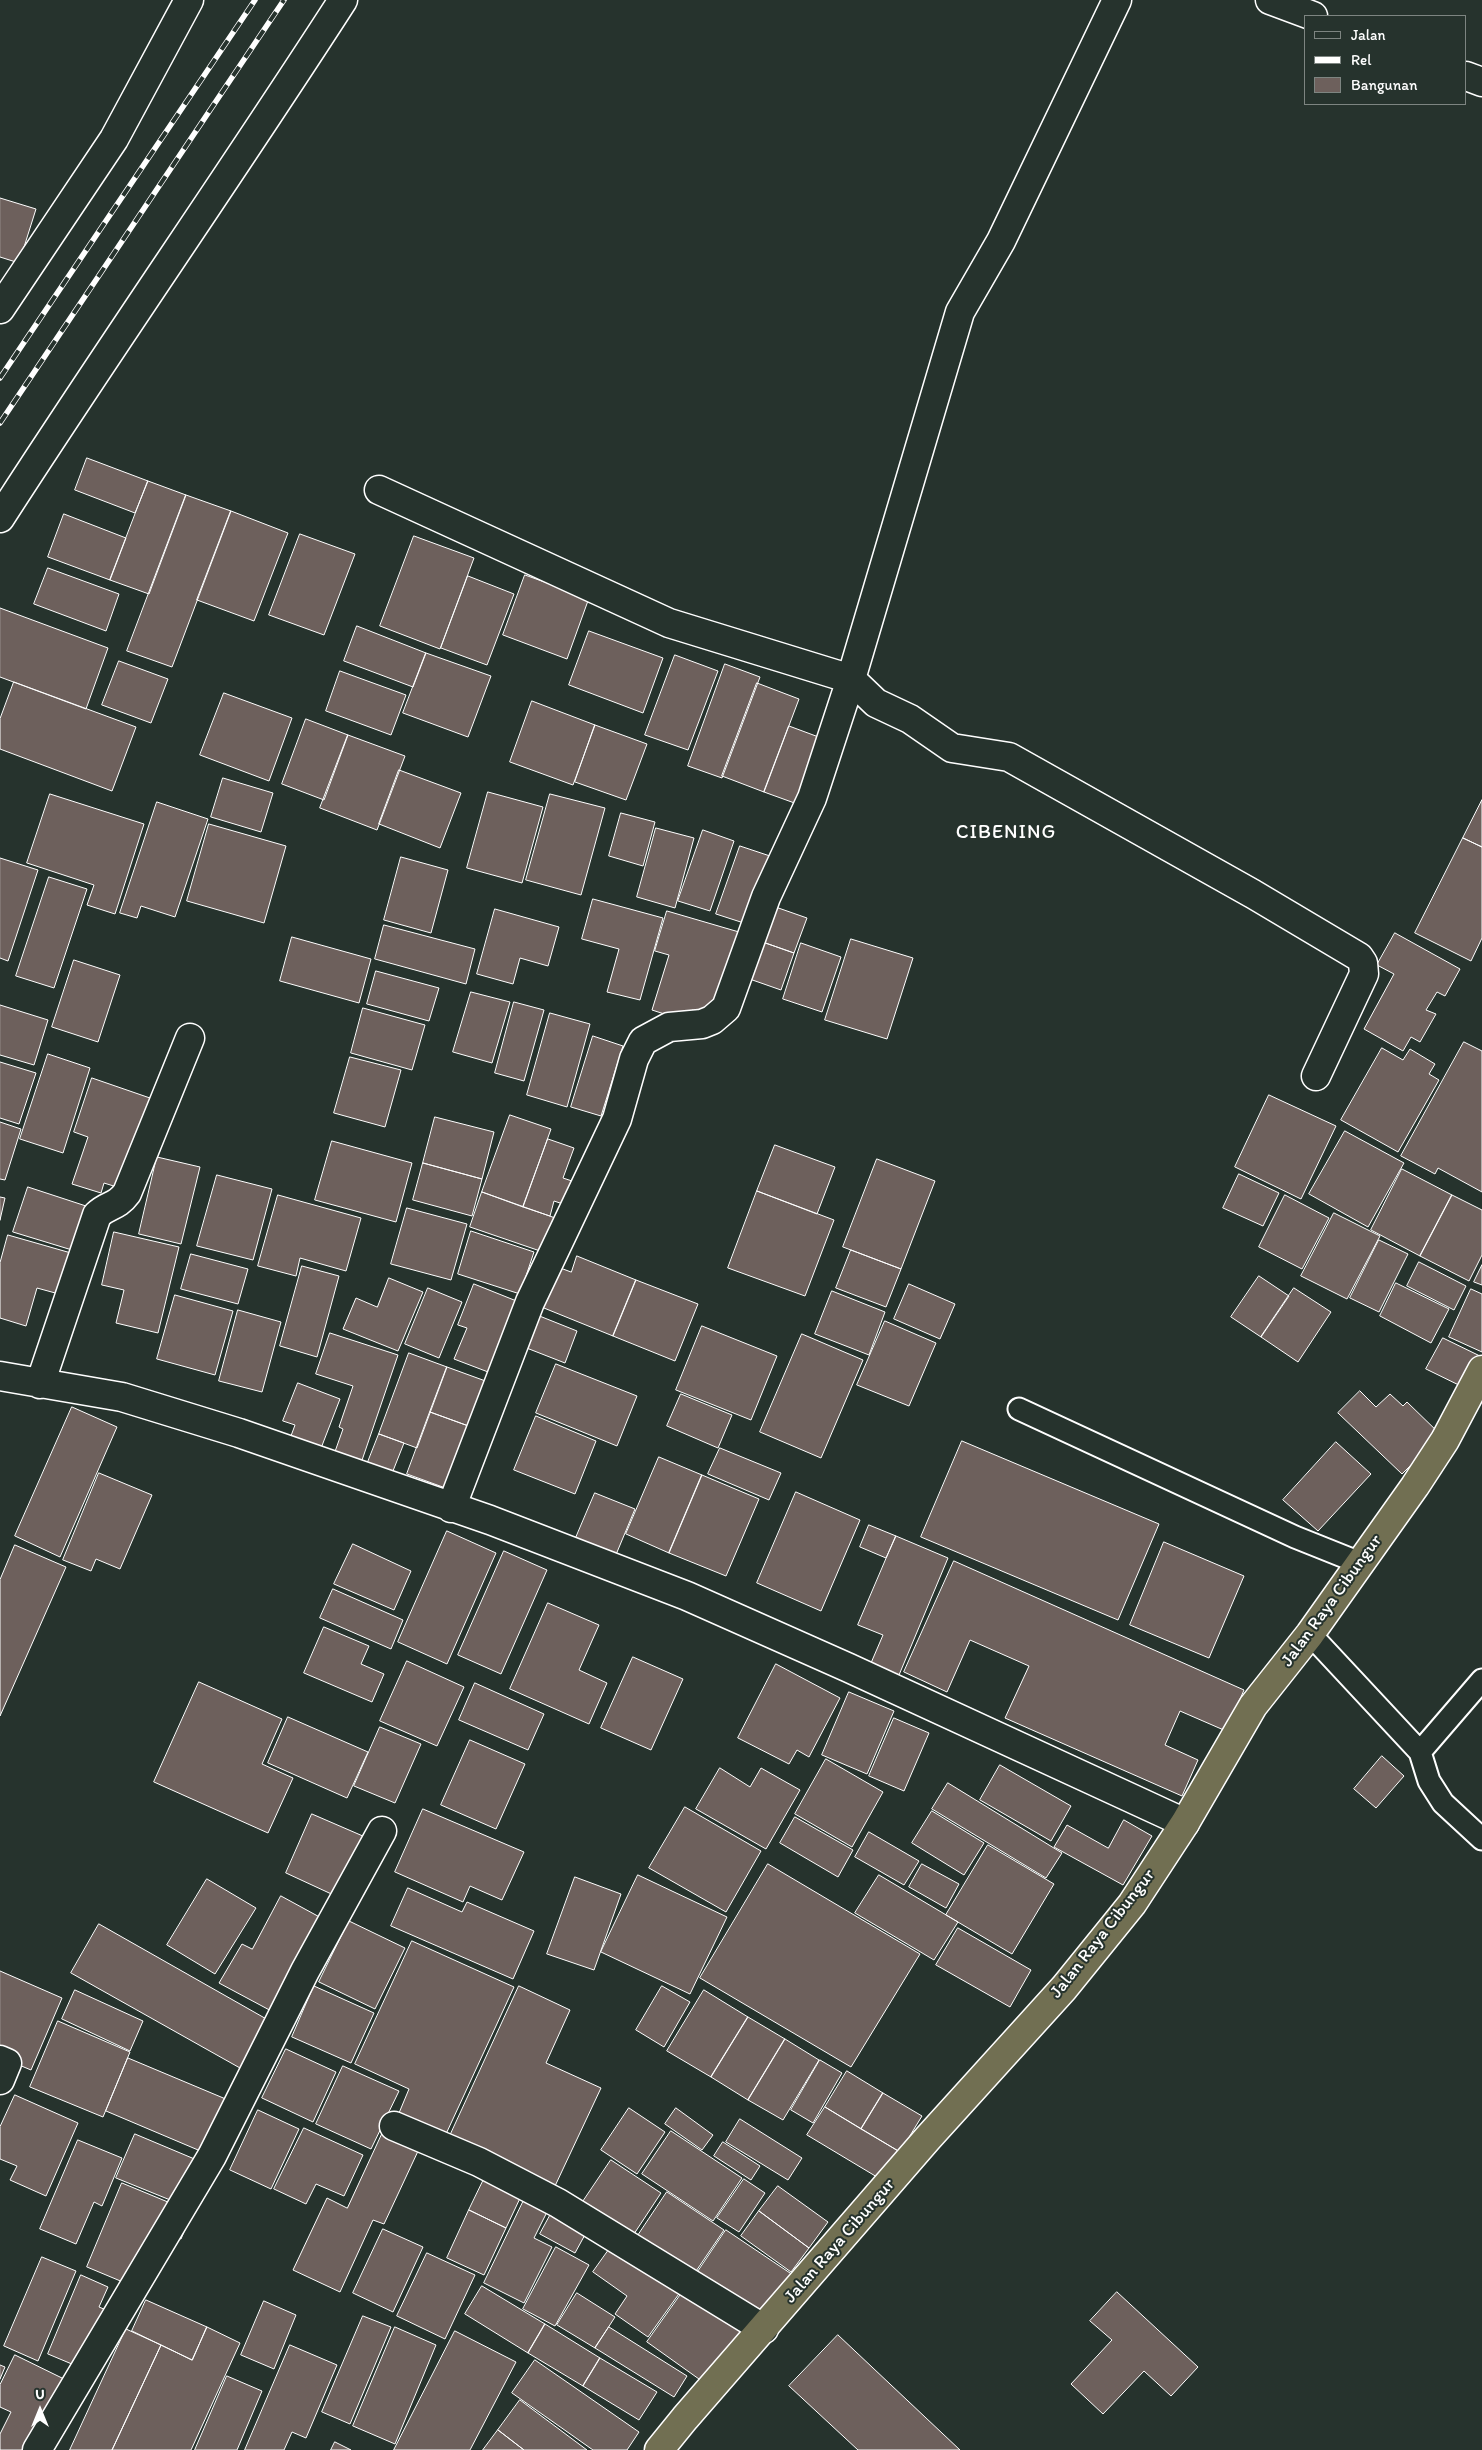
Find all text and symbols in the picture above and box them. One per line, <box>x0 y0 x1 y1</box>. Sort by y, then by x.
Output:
legend <box>1304 15 1467 105</box>
text: Jalan <box>1351 26 1385 44</box>
text: Rel <box>1351 51 1371 69</box>
text: Bangunan <box>1351 76 1418 94</box>
district label: CIBENING <box>955 821 1057 845</box>
street label: Jalan Raya Cibungur <box>1277 1531 1387 1671</box>
street label: Jalan Raya Cibungur <box>1046 1865 1160 2003</box>
street label: Jalan Raya Cibungur <box>780 2174 900 2308</box>
north arrow <box>15 2385 65 2435</box>
text: U <box>35 2386 45 2403</box>

